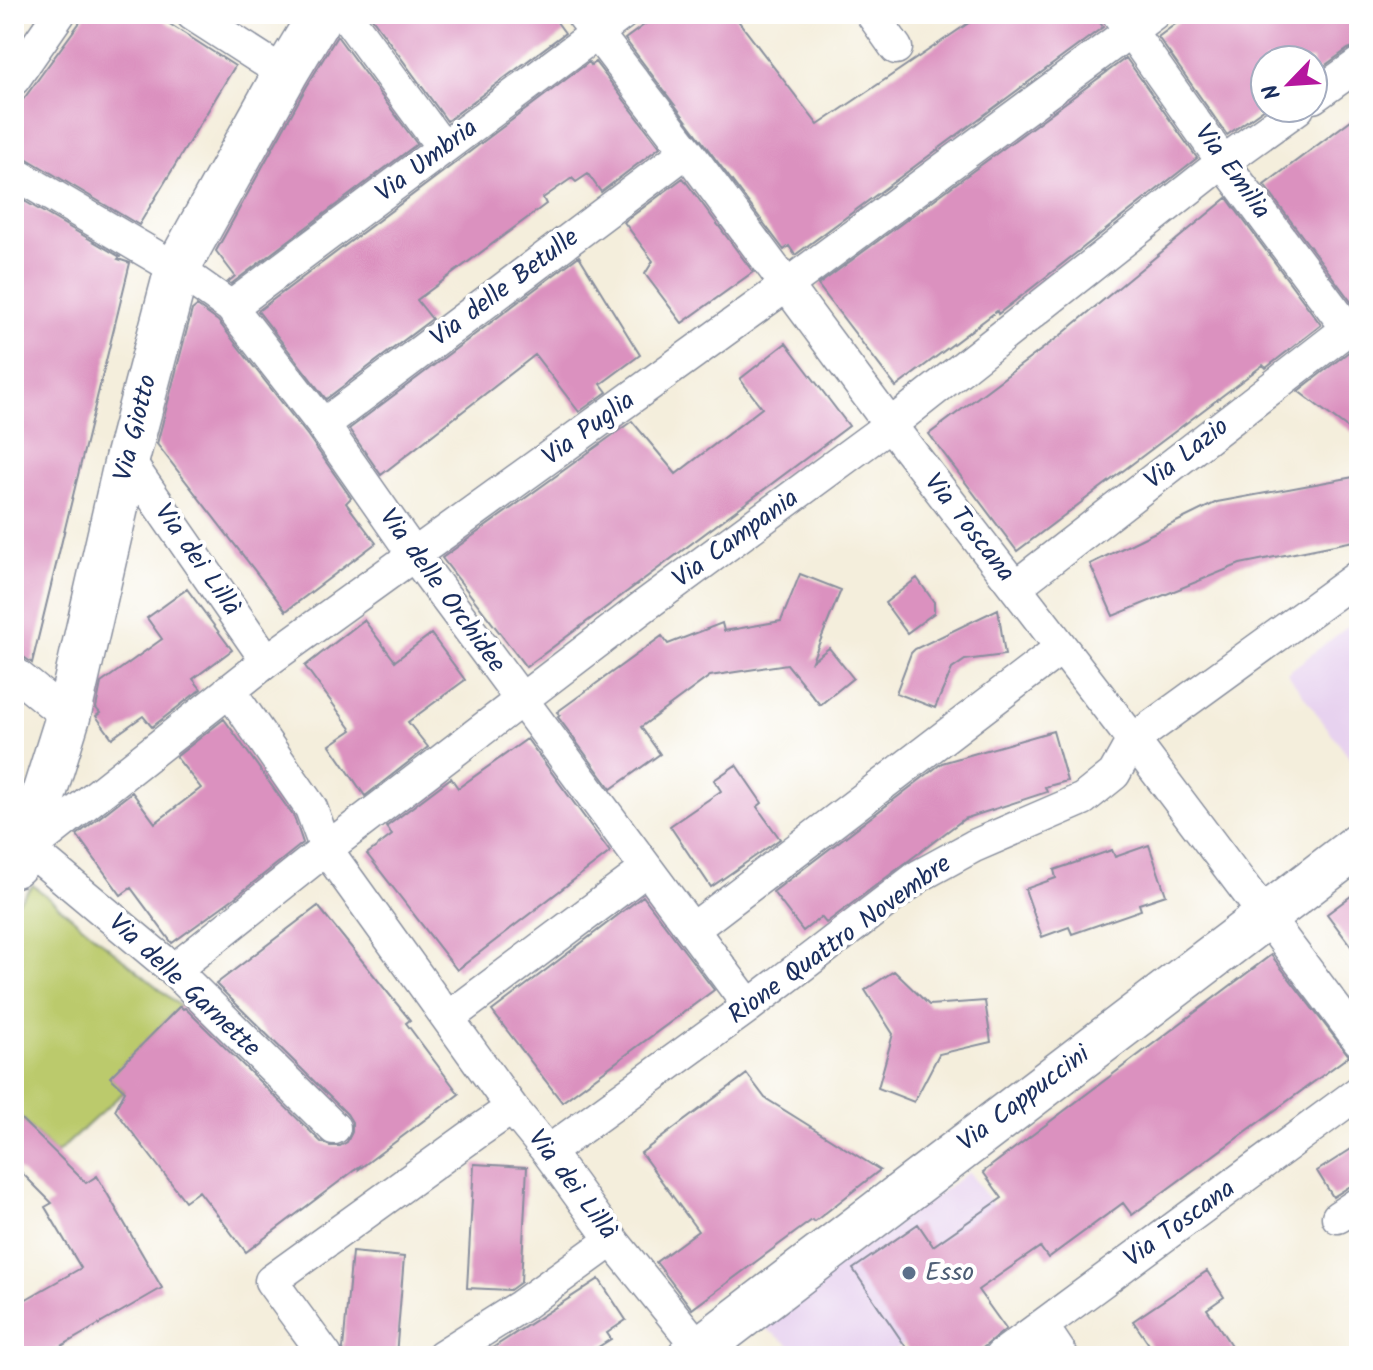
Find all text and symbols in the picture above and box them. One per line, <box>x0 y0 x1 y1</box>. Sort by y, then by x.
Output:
north arrow <box>1249 44 1329 124</box>
text: N <box>1254 78 1292 105</box>
street label: Via Umbria <box>367 108 487 214</box>
street label: Via Emilia <box>1183 115 1281 229</box>
street label: Via delle Betulle <box>422 218 589 358</box>
street label: Via Giotto <box>103 370 169 486</box>
street label: Via Puglia <box>534 381 644 477</box>
street label: Via Lazio <box>1135 407 1239 501</box>
street label: Via Toscana <box>913 464 1025 592</box>
street label: Via Campania <box>664 479 808 599</box>
street label: Via dei Lillà <box>143 495 251 625</box>
street label: Via delle Orchidee <box>368 500 516 682</box>
street label: Rione Quattro Novembre <box>719 844 961 1036</box>
street label: Via delle Garnette <box>98 904 270 1068</box>
street label: Via Cappuccini <box>949 1034 1101 1163</box>
street label: Via dei Lillà <box>516 1121 628 1249</box>
street label: Via Toscana <box>1115 1169 1245 1279</box>
place label: Esso <box>925 1252 974 1294</box>
marker: Esso <box>900 1264 918 1282</box>

